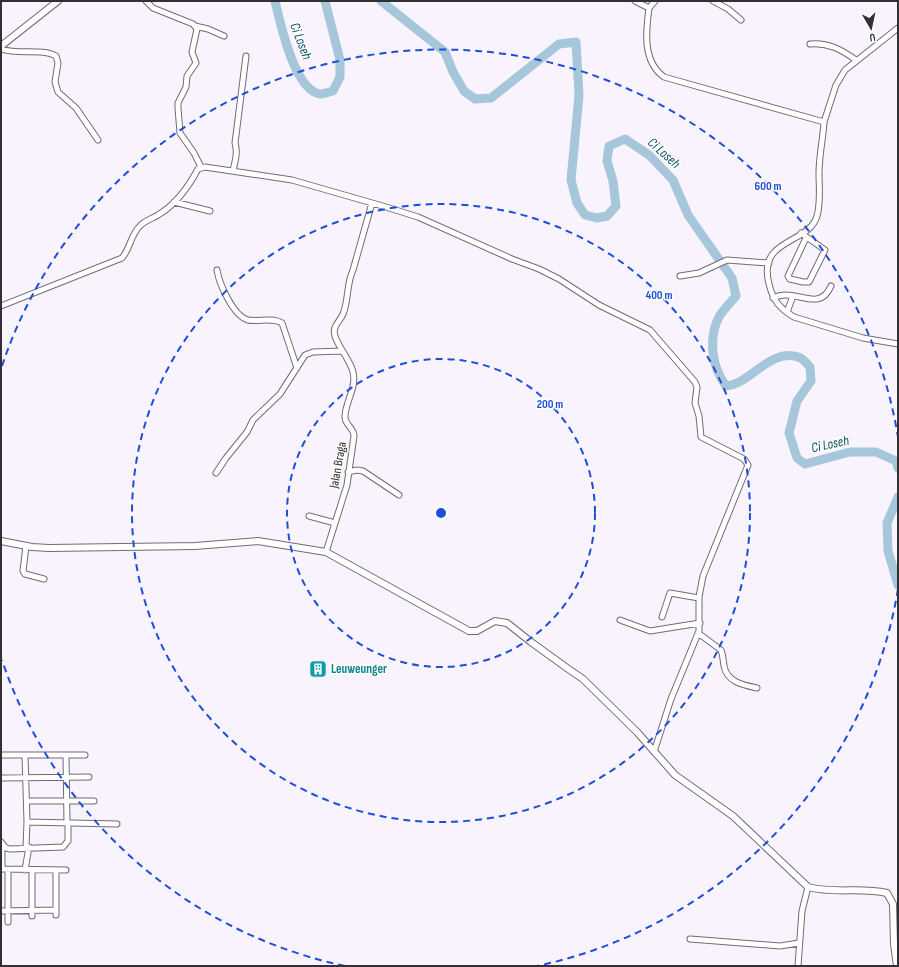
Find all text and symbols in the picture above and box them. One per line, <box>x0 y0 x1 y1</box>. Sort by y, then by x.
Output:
north arrow <box>851 8 891 48</box>
water label: Ci Loseh <box>286 20 316 62</box>
text: U <box>868 31 876 44</box>
water label: Ci Loseh <box>644 134 684 172</box>
text: 600 m <box>755 179 781 194</box>
text: 400 m <box>646 288 672 303</box>
text: 200 m <box>537 397 563 412</box>
water label: Ci Loseh <box>810 432 851 456</box>
street label: Jalan Braga <box>326 440 350 491</box>
centre of rings <box>434 506 448 520</box>
building icon: Leuweunger <box>308 659 328 679</box>
place label: Leuweunger <box>331 661 387 677</box>

